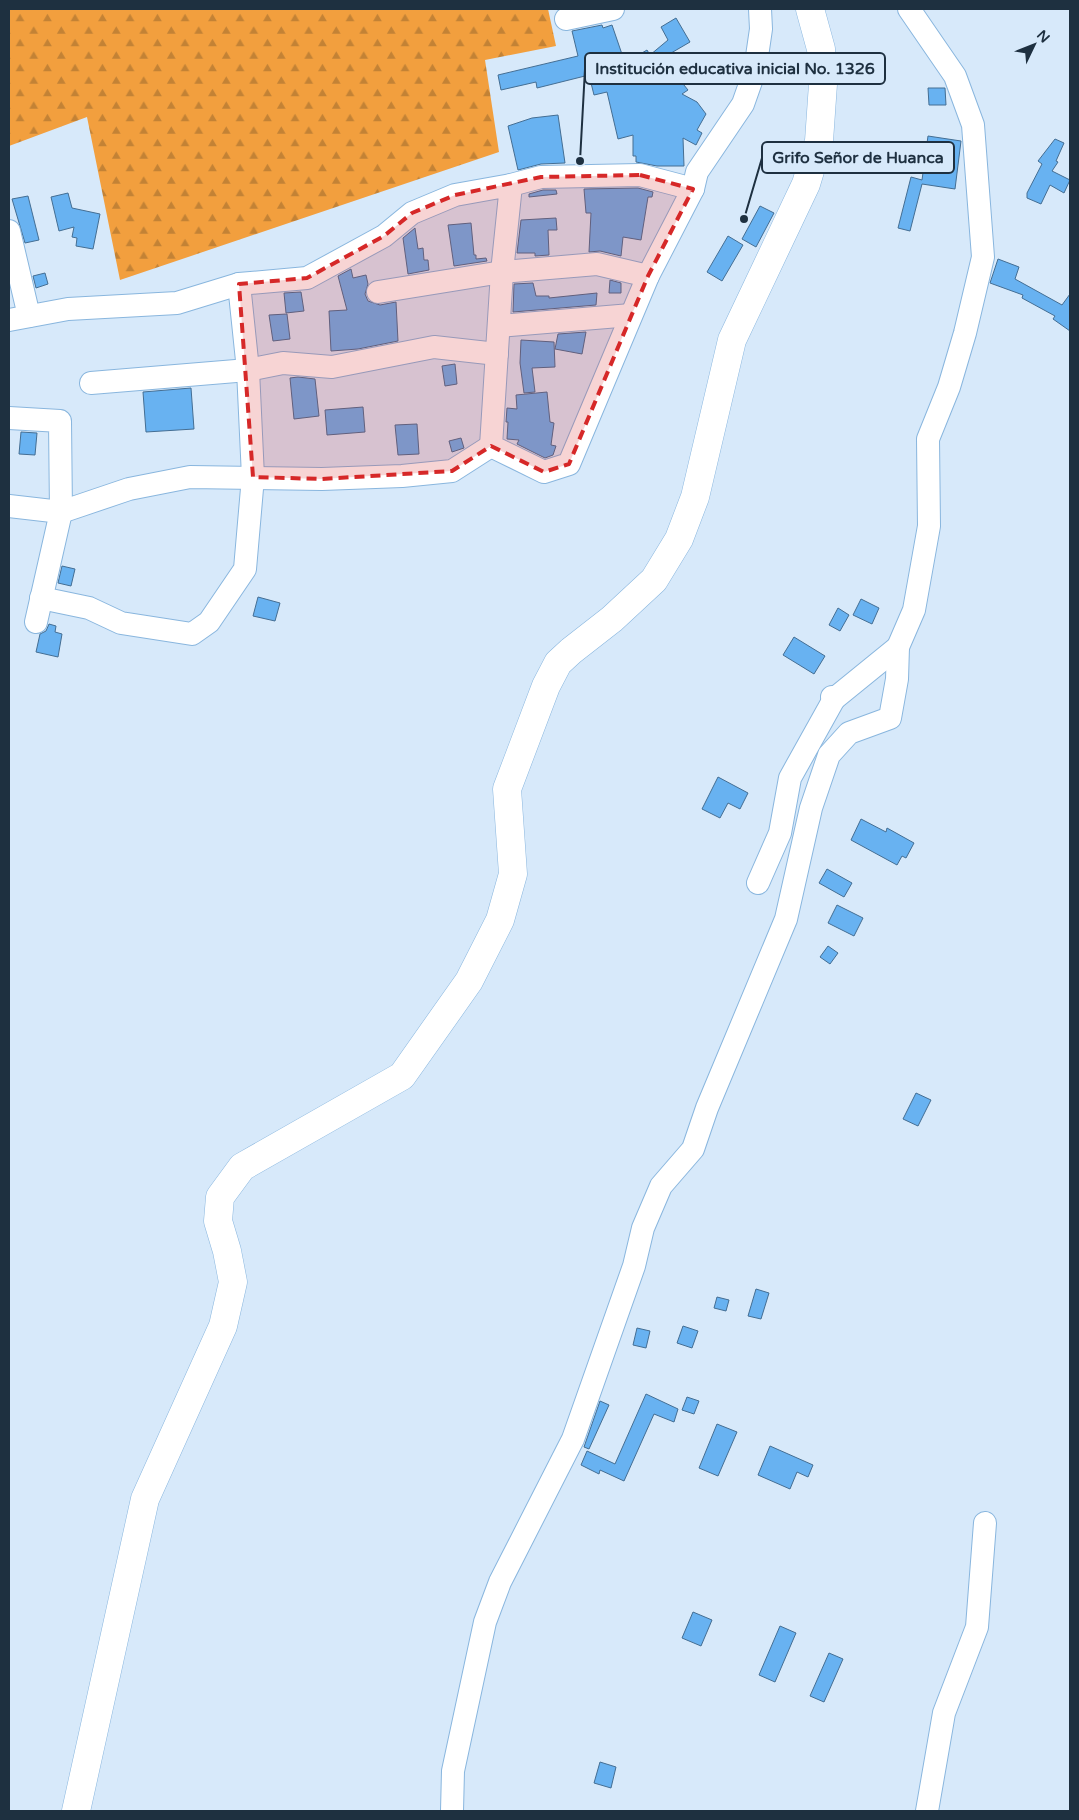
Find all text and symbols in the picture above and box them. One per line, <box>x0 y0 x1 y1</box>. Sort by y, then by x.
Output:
north arrow <box>1009 20 1059 70</box>
text: N <box>1033 27 1053 46</box>
callout: Institución educativa inicial No. 1326 <box>585 53 885 84</box>
text: Institución educativa inicial No. 1326 <box>595 59 875 79</box>
callout: Grifo Señor de Huanca <box>762 142 954 173</box>
text: Grifo Señor de Huanca <box>772 148 944 168</box>

